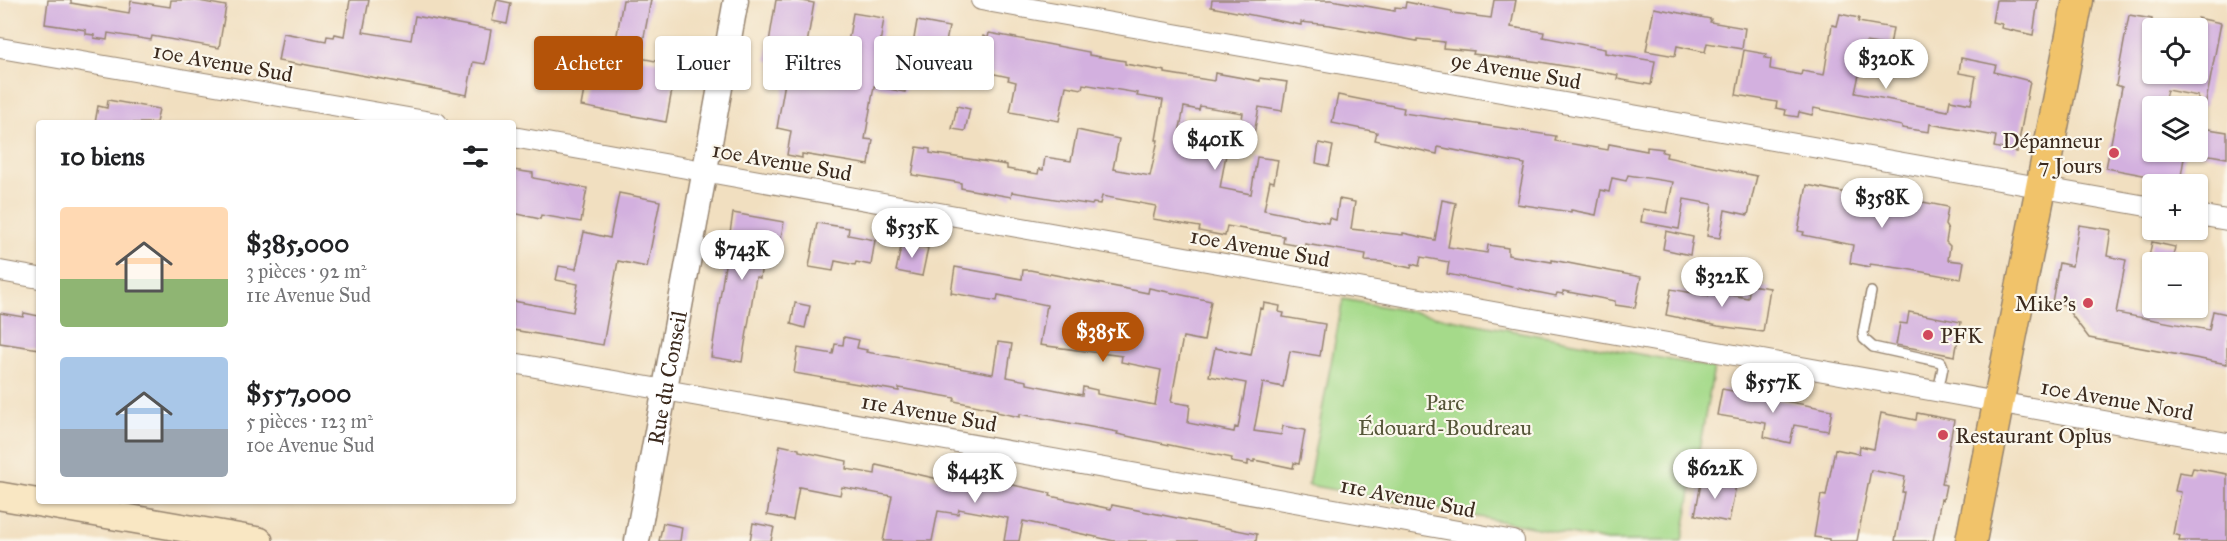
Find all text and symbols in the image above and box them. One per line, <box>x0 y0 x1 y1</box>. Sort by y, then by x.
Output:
map controls <box>2142 18 2208 318</box>
button: locate <box>2142 18 2208 84</box>
chip: Acheter <box>534 36 643 90</box>
chip: Louer <box>655 36 751 90</box>
chip: Filtres <box>763 36 862 90</box>
chip: Nouveau <box>874 36 994 90</box>
street label: 10e Avenue Sud <box>151 37 295 88</box>
pin: $320K <box>1844 39 1928 90</box>
street label: 9e Avenue Sud <box>1449 46 1583 95</box>
text: $320K <box>1858 46 1914 70</box>
button: layers <box>2142 96 2208 162</box>
pin: $401K <box>1173 120 1257 171</box>
text: $401K <box>1187 127 1243 151</box>
place label: Dépanneur 7 Jours <box>2002 127 2103 179</box>
street label: 10e Avenue Sud <box>710 136 854 187</box>
text: 10 biens <box>60 140 145 172</box>
icon: filters <box>459 140 492 173</box>
marker: Dépanneur 7 Jours <box>2107 146 2121 160</box>
button: + <box>2142 174 2208 240</box>
pin: $358K <box>1840 178 1924 229</box>
text: $358K <box>1855 185 1909 209</box>
pin: $535K <box>870 208 954 259</box>
text: $535K <box>886 215 938 239</box>
street label: 10e Avenue Sud <box>1188 222 1332 273</box>
text: $385,000 <box>246 227 349 259</box>
pin: $743K <box>700 230 784 281</box>
icon: home <box>108 231 180 303</box>
text: $743K <box>714 237 770 261</box>
button: − <box>2142 252 2208 318</box>
pin: $322K <box>1680 257 1764 308</box>
text: 3 pièces · 92 m² <box>246 259 367 283</box>
text: $322K <box>1695 264 1749 288</box>
text: 11e Avenue Sud <box>246 283 371 307</box>
place label: Mike's <box>2015 290 2076 317</box>
marker: Mike's <box>2081 296 2095 310</box>
street label: Rue du Conseil <box>642 309 693 447</box>
pin: $385K <box>1061 312 1145 363</box>
text: $385K <box>1076 319 1130 343</box>
place label: PFK <box>1940 322 1984 349</box>
marker: PFK <box>1921 328 1935 342</box>
pin: $557K <box>1731 363 1815 414</box>
text: $557K <box>1745 370 1801 394</box>
street label: 10e Avenue Nord <box>2038 373 2195 426</box>
text: $557,000 <box>246 377 351 409</box>
icon: home <box>108 381 180 453</box>
street label: 11e Avenue Sud <box>859 387 999 438</box>
park label: Parc Édouard-Boudreau <box>1358 389 1532 441</box>
text: 5 pièces · 123 m² <box>246 409 373 433</box>
place label: Restaurant Oplus <box>1955 422 2111 449</box>
marker: Restaurant Oplus <box>1936 428 1950 442</box>
text: 10e Avenue Sud <box>246 433 375 457</box>
pin: $622K <box>1673 449 1757 500</box>
pin: $443K <box>933 453 1017 504</box>
text: $622K <box>1687 456 1743 480</box>
text: $443K <box>947 460 1003 484</box>
street label: 11e Avenue Sud <box>1338 471 1478 524</box>

